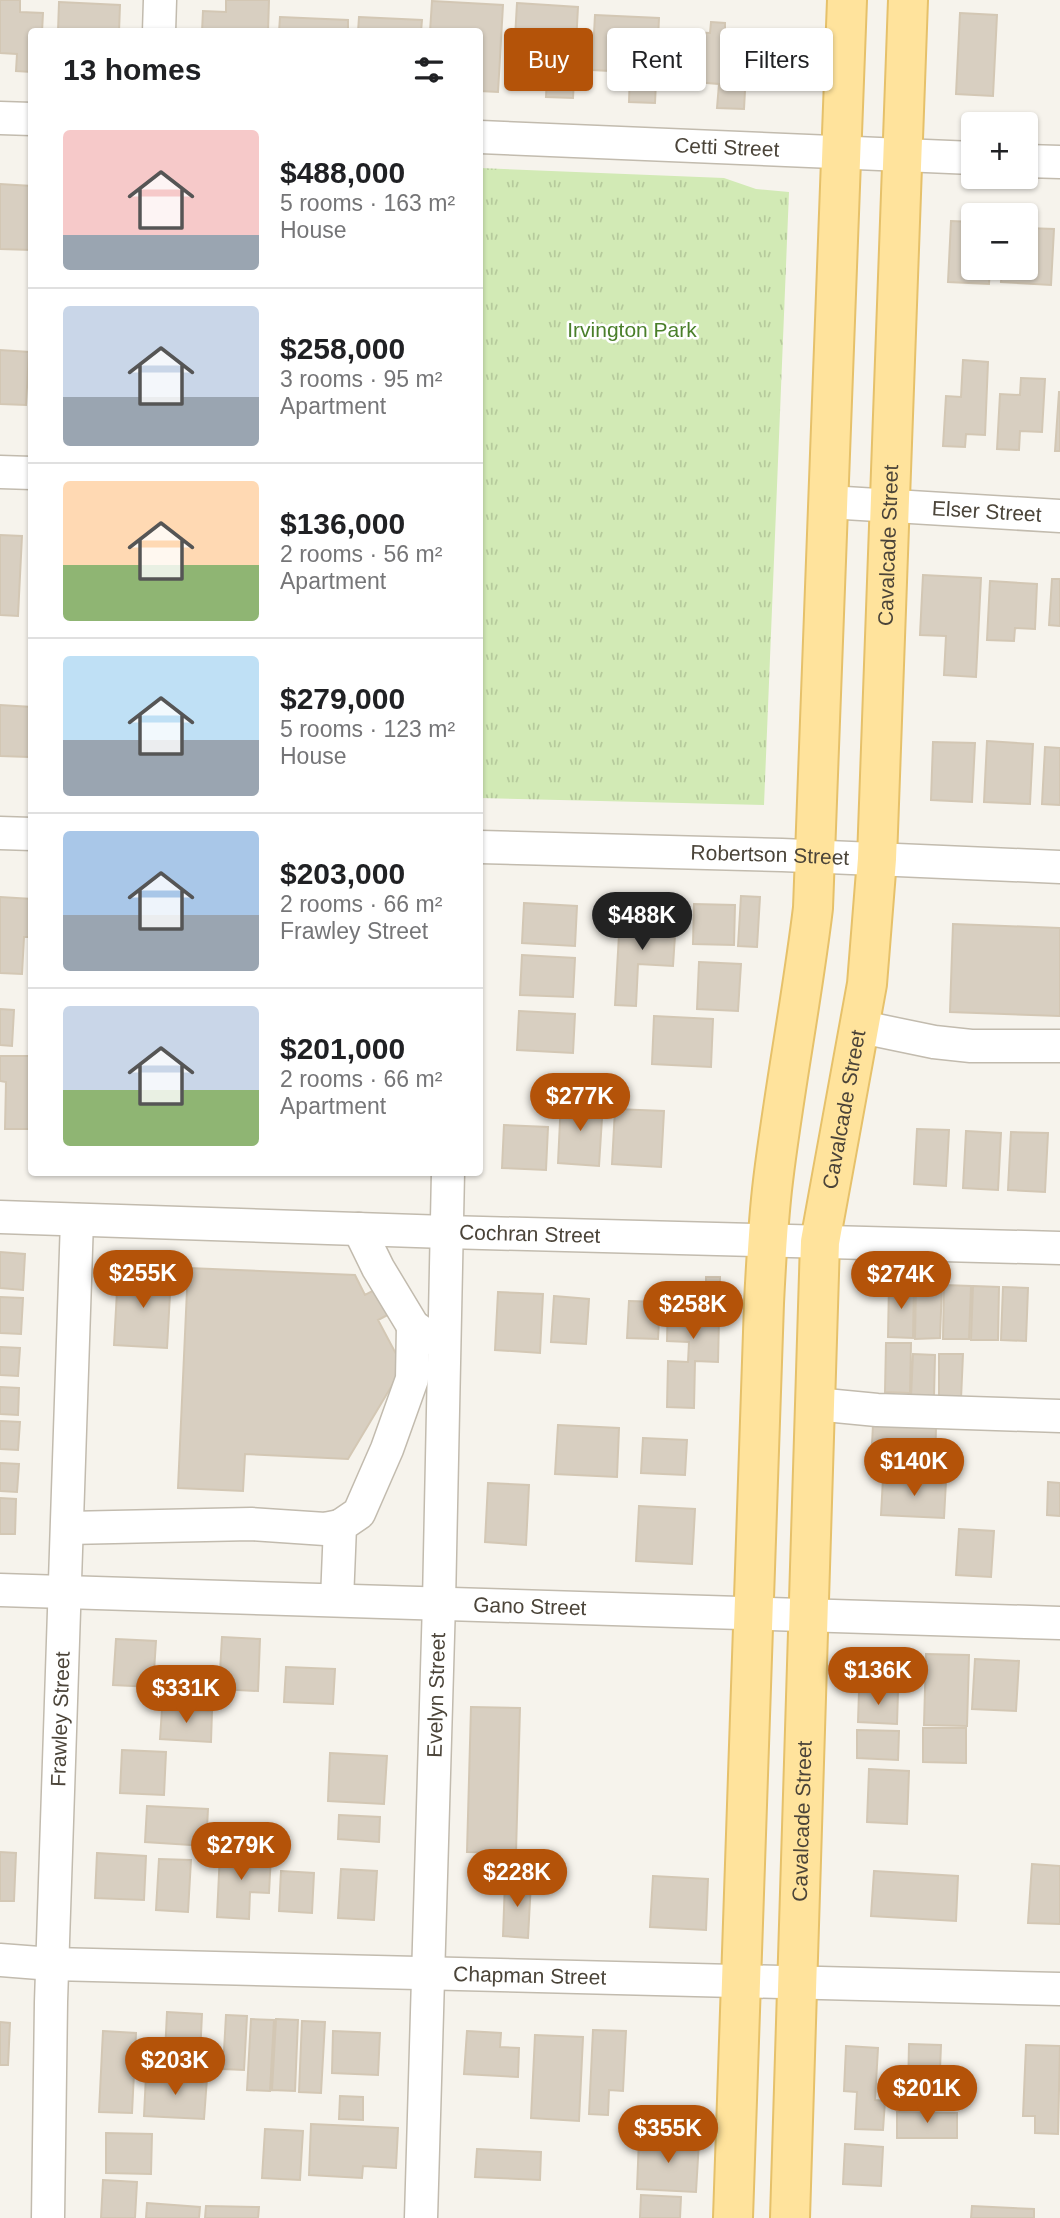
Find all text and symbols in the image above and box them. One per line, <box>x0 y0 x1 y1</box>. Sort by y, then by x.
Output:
chip: Buy <box>504 28 593 91</box>
chip: Rent <box>607 28 706 91</box>
chip: Filters <box>720 28 833 91</box>
icon: filters <box>410 51 448 89</box>
text: 13 homes <box>63 53 201 86</box>
map controls <box>961 112 1038 280</box>
button: + <box>961 112 1038 189</box>
street label: Cetti Street <box>674 133 780 161</box>
text: $488,000 <box>280 156 405 189</box>
icon: home <box>119 158 203 242</box>
text: 5 rooms · 163 m² <box>280 190 455 216</box>
button: − <box>961 203 1038 280</box>
text: House <box>280 217 346 243</box>
park label: Irvington Park <box>567 318 697 341</box>
text: $258,000 <box>280 332 405 365</box>
icon: home <box>119 334 203 418</box>
text: 3 rooms · 95 m² <box>280 366 442 392</box>
text: Apartment <box>280 393 386 419</box>
street label: Cavalcade Street <box>873 464 902 626</box>
street label: Elser Street <box>931 496 1042 526</box>
text: $136,000 <box>280 507 405 540</box>
icon: home <box>119 509 203 593</box>
text: 2 rooms · 56 m² <box>280 541 442 567</box>
text: Apartment <box>280 568 386 594</box>
text: $279,000 <box>280 682 405 715</box>
icon: home <box>119 684 203 768</box>
text: 5 rooms · 123 m² <box>280 716 455 742</box>
text: House <box>280 743 346 769</box>
street label: Robertson Street <box>690 841 850 869</box>
text: $203,000 <box>280 857 405 890</box>
icon: home <box>119 859 203 943</box>
text: 2 rooms · 66 m² <box>280 891 442 917</box>
pin: $488K <box>593 892 691 952</box>
text: $488K <box>608 902 676 928</box>
text: Frawley Street <box>280 918 428 944</box>
street label: Cavalcade Street <box>818 1028 869 1191</box>
text: $201,000 <box>280 1032 405 1065</box>
icon: home <box>119 1034 203 1118</box>
text: 2 rooms · 66 m² <box>280 1066 442 1092</box>
pin: $277K <box>531 1074 629 1133</box>
text: $277K <box>546 1083 614 1109</box>
text: Apartment <box>280 1093 386 1119</box>
street label: Cochran Street <box>459 1220 601 1247</box>
pin: $255K <box>94 1250 192 1310</box>
pin: $274K <box>852 1252 950 1311</box>
text: $255K <box>109 1260 177 1286</box>
text: $274K <box>867 1261 935 1287</box>
pin: $258K <box>644 1282 742 1341</box>
text: $258K <box>659 1291 727 1317</box>
pin: $140K <box>865 1438 963 1498</box>
text: $140K <box>880 1448 948 1474</box>
street label: Gano Street <box>473 1593 587 1619</box>
street label: Evelyn Street <box>422 1632 449 1758</box>
pin: $136K <box>829 1648 927 1707</box>
street label: Frawley Street <box>46 1651 74 1787</box>
text: $136K <box>844 1657 912 1683</box>
pin: $331K <box>137 1666 235 1725</box>
text: $331K <box>152 1675 220 1701</box>
street label: Cavalcade Street <box>788 1740 816 1902</box>
pin: $279K <box>192 1822 290 1882</box>
text: $279K <box>207 1832 275 1858</box>
pin: $228K <box>468 1850 566 1909</box>
text: $228K <box>483 1859 551 1885</box>
street label: Chapman Street <box>453 1962 607 1989</box>
pin: $203K <box>126 2038 224 2097</box>
text: $203K <box>141 2047 209 2073</box>
pin: $201K <box>878 2066 976 2125</box>
text: $201K <box>893 2075 961 2101</box>
pin: $355K <box>619 2106 717 2165</box>
text: $355K <box>634 2115 702 2141</box>

